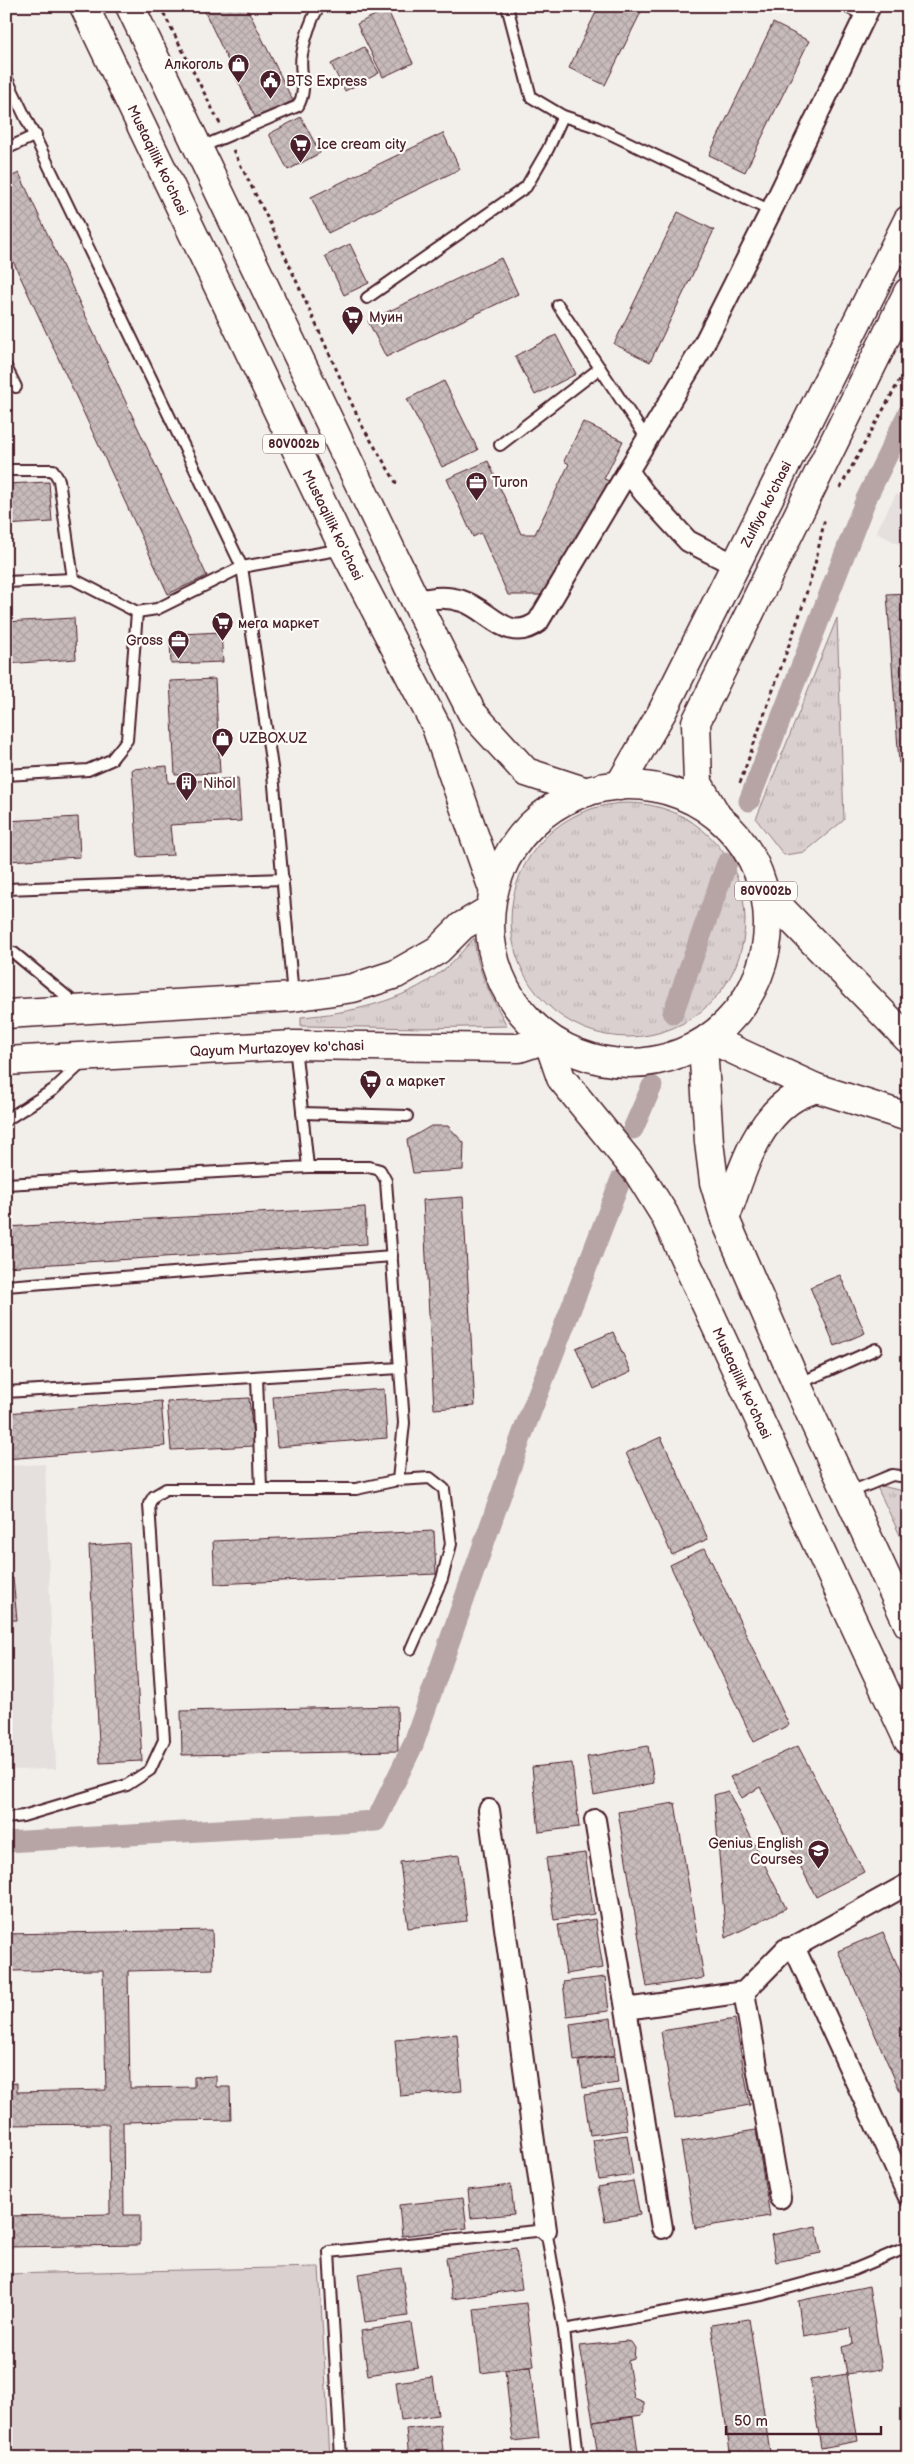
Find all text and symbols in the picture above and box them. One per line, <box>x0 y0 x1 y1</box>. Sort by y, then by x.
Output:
shop icon: Алкоголь <box>227 52 251 83</box>
place label: Алкоголь <box>164 56 223 73</box>
public building icon: BTS Express <box>258 69 282 100</box>
place label: BTS Express <box>286 73 367 90</box>
street label: Mustaqillik ko'chasi <box>123 102 192 218</box>
supermarket icon: Ice cream city <box>289 132 313 163</box>
place label: Ice cream city <box>317 136 407 153</box>
supermarket icon: Муин <box>341 305 365 336</box>
place label: Муин <box>369 309 403 326</box>
road number: 80V002b <box>263 434 325 454</box>
street label: Zulfiya ko'chasi <box>737 458 795 551</box>
street label: Mustaqillik ko'chasi <box>298 467 367 583</box>
office icon: Turon <box>464 470 488 501</box>
place label: Turon <box>492 474 528 491</box>
supermarket icon: мега маркет <box>210 611 234 642</box>
place label: мега маркет <box>238 615 320 632</box>
office icon: Gross <box>167 628 191 659</box>
place label: Gross <box>126 632 163 649</box>
shop icon: UZBOX.UZ <box>211 726 235 757</box>
place label: UZBOX.UZ <box>239 730 308 747</box>
building icon: Nihol <box>175 771 199 802</box>
place label: Nihol <box>203 775 236 792</box>
road number: 80V002b <box>735 881 797 900</box>
street label: Qayum Murtazoyev ko'chasi <box>190 1037 364 1060</box>
supermarket icon: а маркет <box>358 1069 382 1100</box>
place label: а маркет <box>386 1073 446 1090</box>
street label: Mustaqillik ko'chasi <box>708 1325 775 1442</box>
place label: Genius English Courses <box>708 1835 803 1868</box>
school or university icon: Genius English Courses <box>807 1839 831 1870</box>
scale bar <box>726 2404 882 2436</box>
text: 50 m <box>734 2412 768 2431</box>

